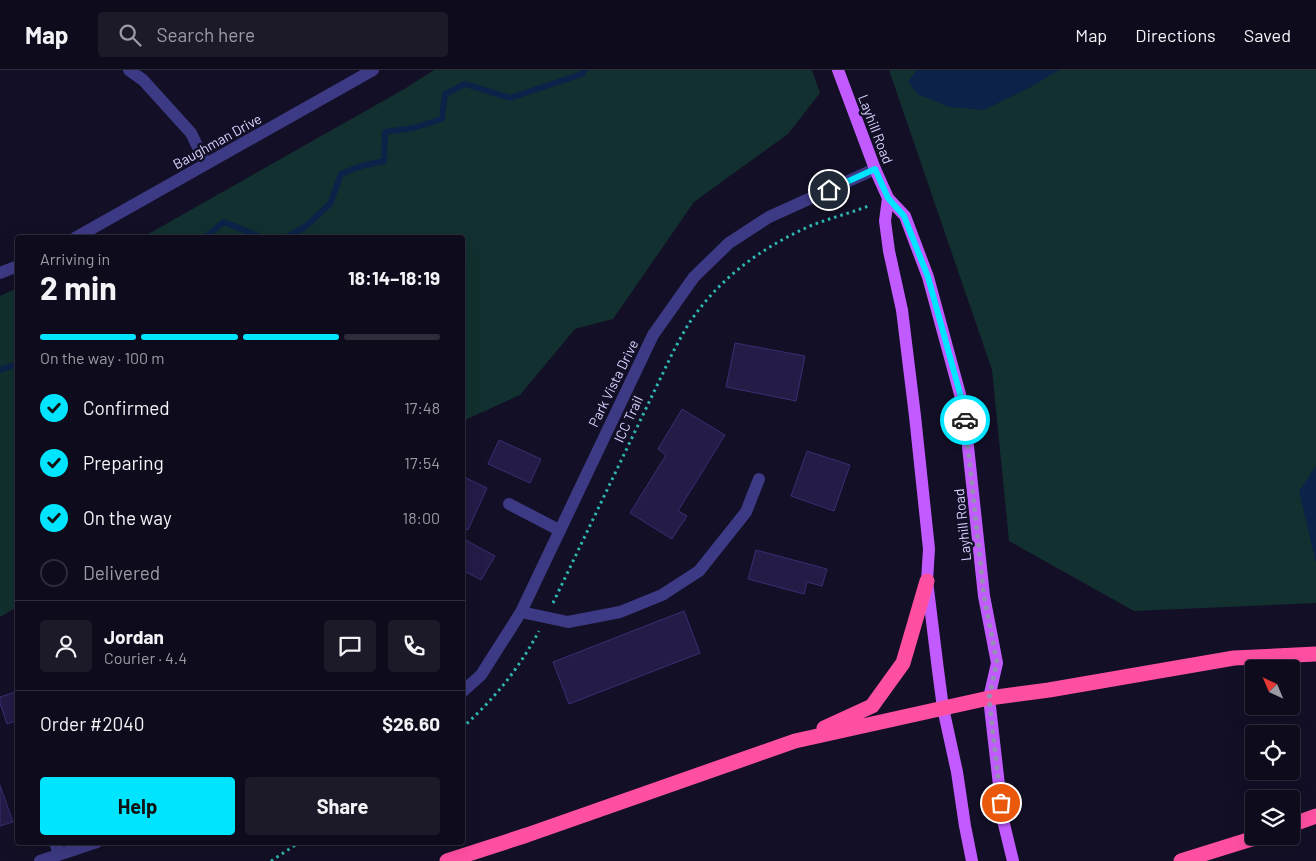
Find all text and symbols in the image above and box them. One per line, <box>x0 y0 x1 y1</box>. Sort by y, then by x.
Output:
search box <box>98 12 448 57</box>
text: Map <box>25 20 68 49</box>
icon: search <box>116 21 144 49</box>
text: Search here <box>156 23 255 46</box>
text: Map <box>1075 24 1107 46</box>
text: Directions <box>1135 24 1216 46</box>
text: Saved <box>1244 24 1291 46</box>
street label: Layhill Road <box>855 92 897 166</box>
street label: Baughman Drive <box>170 110 264 172</box>
pin <box>808 169 850 211</box>
icon: home <box>815 176 843 204</box>
text: Arriving in <box>40 249 110 268</box>
text: 18:14–18:19 <box>348 266 440 289</box>
text: 2 min <box>40 268 117 306</box>
street label: Park Vista Drive <box>585 337 641 429</box>
text: On the way · 100 m <box>40 348 165 367</box>
street label: ICC Trail <box>610 393 646 445</box>
icon: check <box>40 394 68 422</box>
courier <box>940 395 990 445</box>
text: Confirmed <box>83 396 170 419</box>
text: 17:48 <box>404 398 440 417</box>
icon: car <box>951 406 979 434</box>
icon: check <box>40 449 68 477</box>
text: Preparing <box>83 451 164 474</box>
text: 17:54 <box>404 453 440 472</box>
street label: Layhill Road <box>950 488 974 562</box>
icon: check <box>40 504 68 532</box>
text: On the way <box>83 506 172 529</box>
text: 18:00 <box>403 508 440 527</box>
text: Delivered <box>83 561 160 584</box>
button: person <box>40 620 92 672</box>
button: chat <box>324 620 376 672</box>
button: phone <box>388 620 440 672</box>
text: Jordan <box>104 625 164 648</box>
text: Courier · 4.4 <box>104 648 187 667</box>
north arrow <box>1245 660 1300 715</box>
map controls <box>1245 660 1300 845</box>
text: Order #2040 <box>40 712 145 735</box>
text: $26.60 <box>382 712 440 735</box>
button: locate <box>1245 725 1300 780</box>
button: Help <box>40 777 235 835</box>
button: Share <box>245 777 440 835</box>
pin <box>980 782 1022 824</box>
icon: bag <box>987 789 1015 817</box>
button: layers <box>1245 790 1300 845</box>

